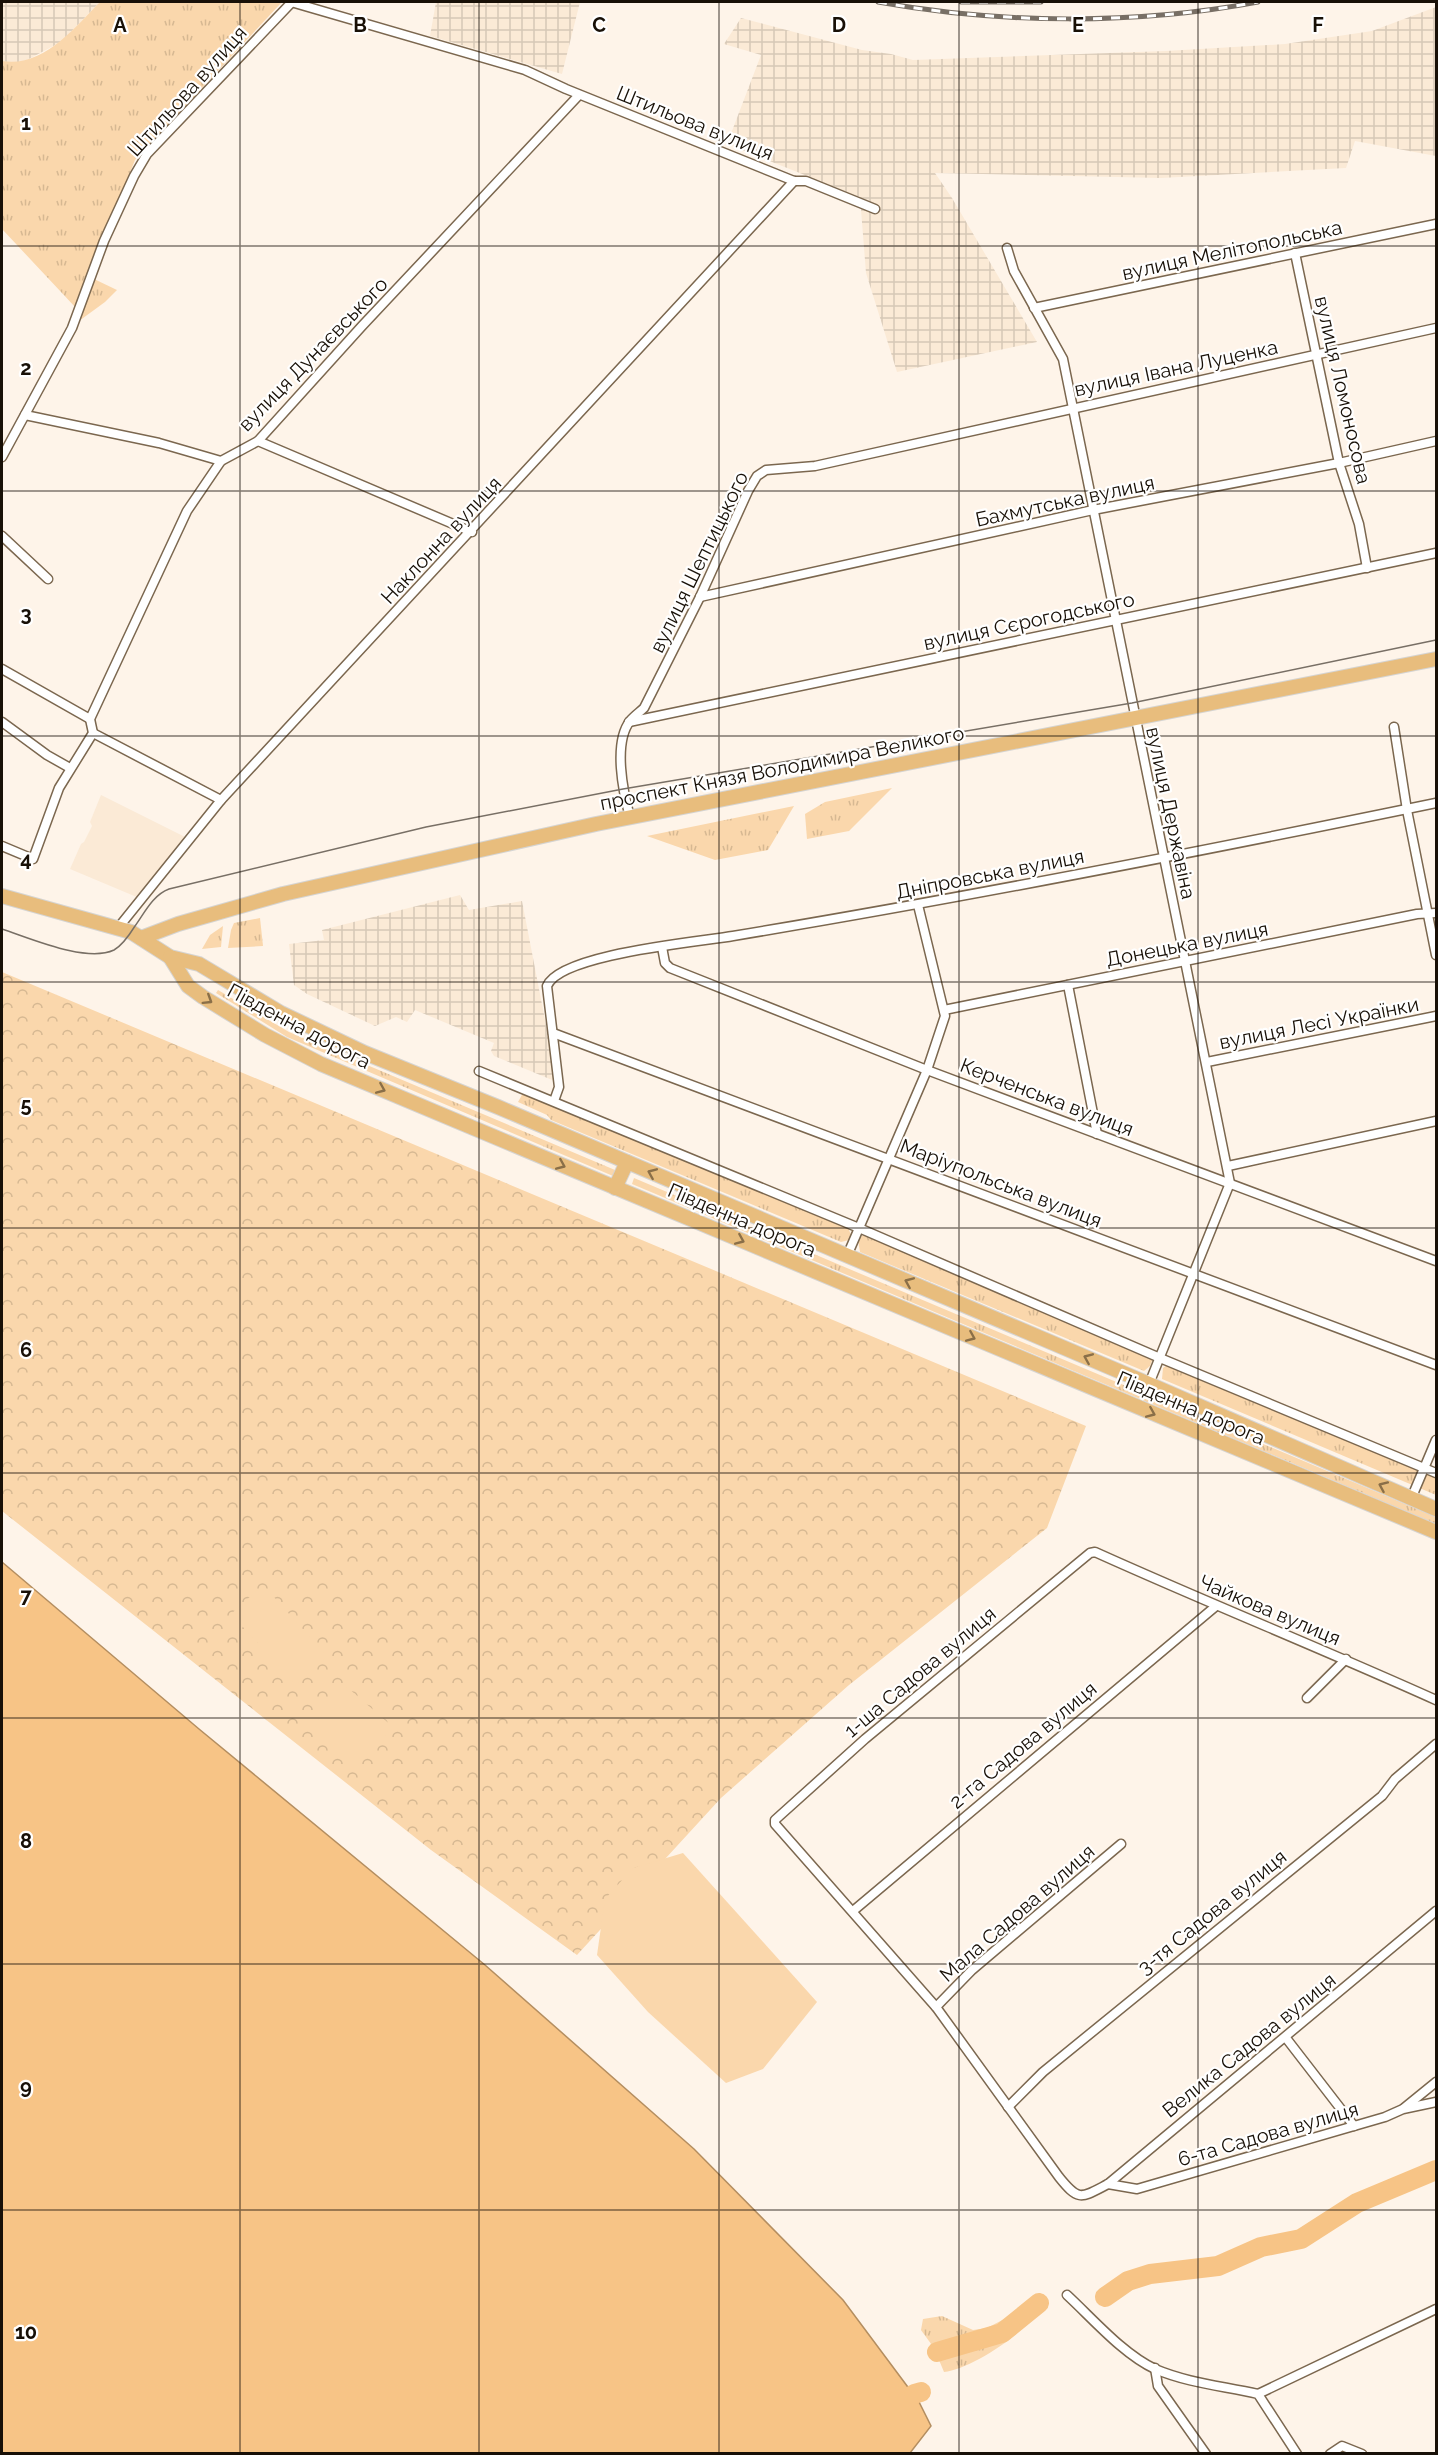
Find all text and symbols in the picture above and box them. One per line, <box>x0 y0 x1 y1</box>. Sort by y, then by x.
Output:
text: A <box>113 13 127 37</box>
text: B <box>353 13 367 37</box>
text: C <box>592 13 606 37</box>
text: D <box>832 13 846 37</box>
text: E <box>1072 13 1084 37</box>
text: F <box>1312 13 1324 37</box>
street label: Штильова вулиця <box>122 21 252 161</box>
street label: Штильова вулиця <box>613 81 777 165</box>
text: 1 <box>21 111 31 135</box>
street label: вулиця Мелітопольська <box>1120 215 1344 285</box>
street label: вулиця Дунаєвського <box>233 272 393 436</box>
street label: вулиця Ломоносова <box>1310 294 1376 486</box>
street label: вулиця Івана Луценка <box>1072 335 1280 401</box>
text: 2 <box>20 356 32 380</box>
street label: вулиця Шептицького <box>645 467 753 656</box>
street label: Бахмутська вулиця <box>973 470 1157 532</box>
street label: Наклонна вулиця <box>376 471 506 609</box>
street label: вулиця Сєрогодського <box>921 587 1137 655</box>
text: 3 <box>20 602 32 626</box>
street label: проспект Князя Володимира Великого <box>598 721 966 815</box>
street label: вулиця Державіна <box>1141 725 1201 901</box>
street label: Дніпровська вулиця <box>894 844 1086 904</box>
text: 4 <box>20 847 32 871</box>
street label: Донецька вулиця <box>1104 917 1270 971</box>
street label: Південна дорога <box>223 978 375 1074</box>
street label: вулиця Лесі Українки <box>1217 992 1421 1054</box>
one-way arrow <box>201 993 212 1004</box>
street label: Керченська вулиця <box>957 1053 1137 1141</box>
one-way arrow <box>374 1082 385 1094</box>
text: 5 <box>20 1093 32 1117</box>
street label: Маріупольська вулиця <box>897 1133 1105 1233</box>
one-way arrow <box>554 1158 565 1170</box>
one-way arrow <box>647 1168 658 1180</box>
street label: Південна дорога <box>664 1178 820 1262</box>
one-way arrow <box>734 1233 745 1245</box>
one-way arrow <box>904 1277 915 1289</box>
one-way arrow <box>965 1330 976 1342</box>
text: 6 <box>20 1338 32 1362</box>
one-way arrow <box>1084 1353 1095 1365</box>
street label: Південна дорога <box>1113 1366 1269 1450</box>
one-way arrow <box>1145 1405 1156 1417</box>
one-way arrow <box>1378 1481 1389 1493</box>
street label: Чайкова вулиця <box>1196 1569 1344 1651</box>
text: 7 <box>20 1584 32 1608</box>
street label: 1-ша Садова вулиця <box>839 1602 1001 1742</box>
street label: 2-га Садова вулиця <box>945 1677 1101 1813</box>
text: 8 <box>20 1829 32 1853</box>
street label: Мала Садова вулиця <box>935 1839 1099 1987</box>
street label: 3-тя Садова вулиця <box>1133 1845 1291 1979</box>
street label: Велика Садова вулиця <box>1157 1968 1341 2122</box>
text: 9 <box>20 2075 32 2099</box>
street label: 6-та Садова вулиця <box>1175 2097 1361 2171</box>
text: 10 <box>15 2320 37 2344</box>

